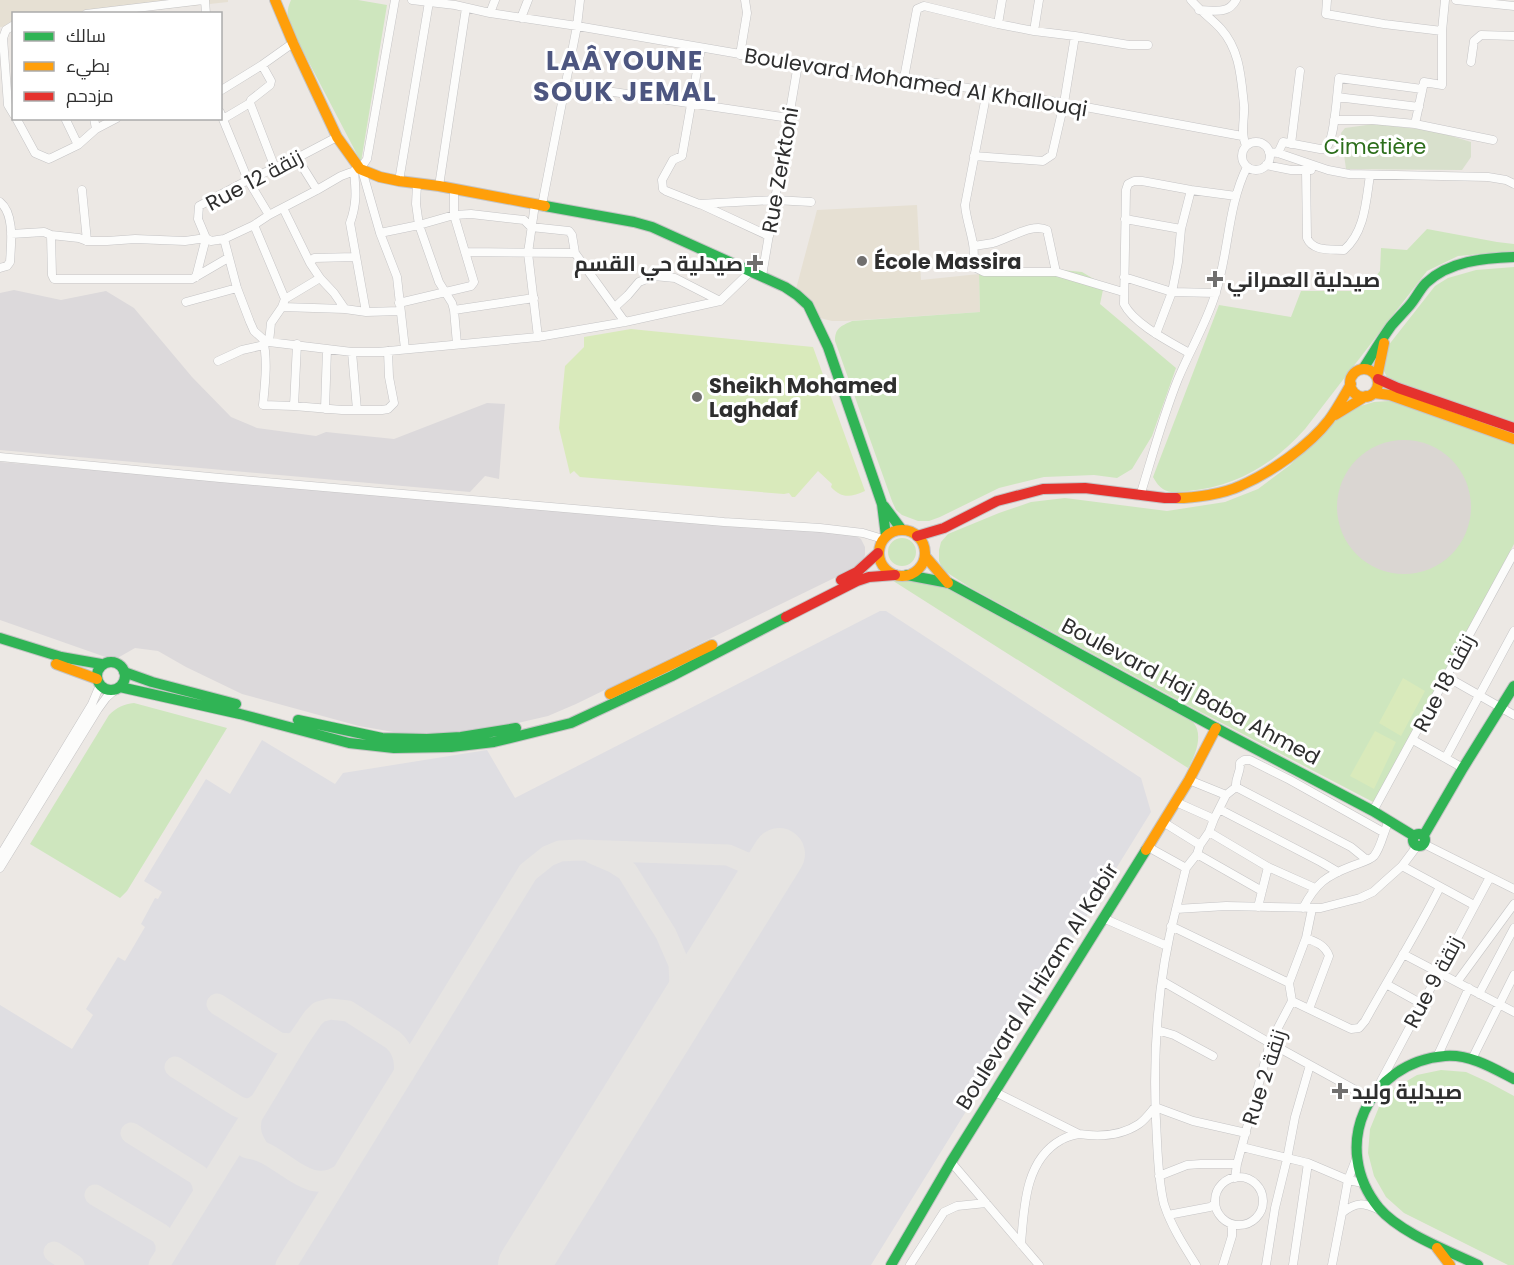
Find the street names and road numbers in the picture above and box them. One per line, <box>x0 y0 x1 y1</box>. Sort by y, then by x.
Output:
street label: Boulevard Mohamed Al Khallouqi <box>742 41 1090 123</box>
street label: Rue Zerktoni <box>755 105 805 235</box>
street label: Rue 12 زنقة <box>200 142 308 218</box>
street label: Boulevard Haj Baba Ahmed <box>1057 610 1325 772</box>
street label: Rue 18 زنقة <box>1406 629 1482 737</box>
street label: Boulevard Al Hizam Al Kabir <box>949 857 1125 1115</box>
street label: Rue 9 زنقة <box>1397 931 1469 1033</box>
street label: Rue 2 زنقة <box>1235 1025 1293 1129</box>

